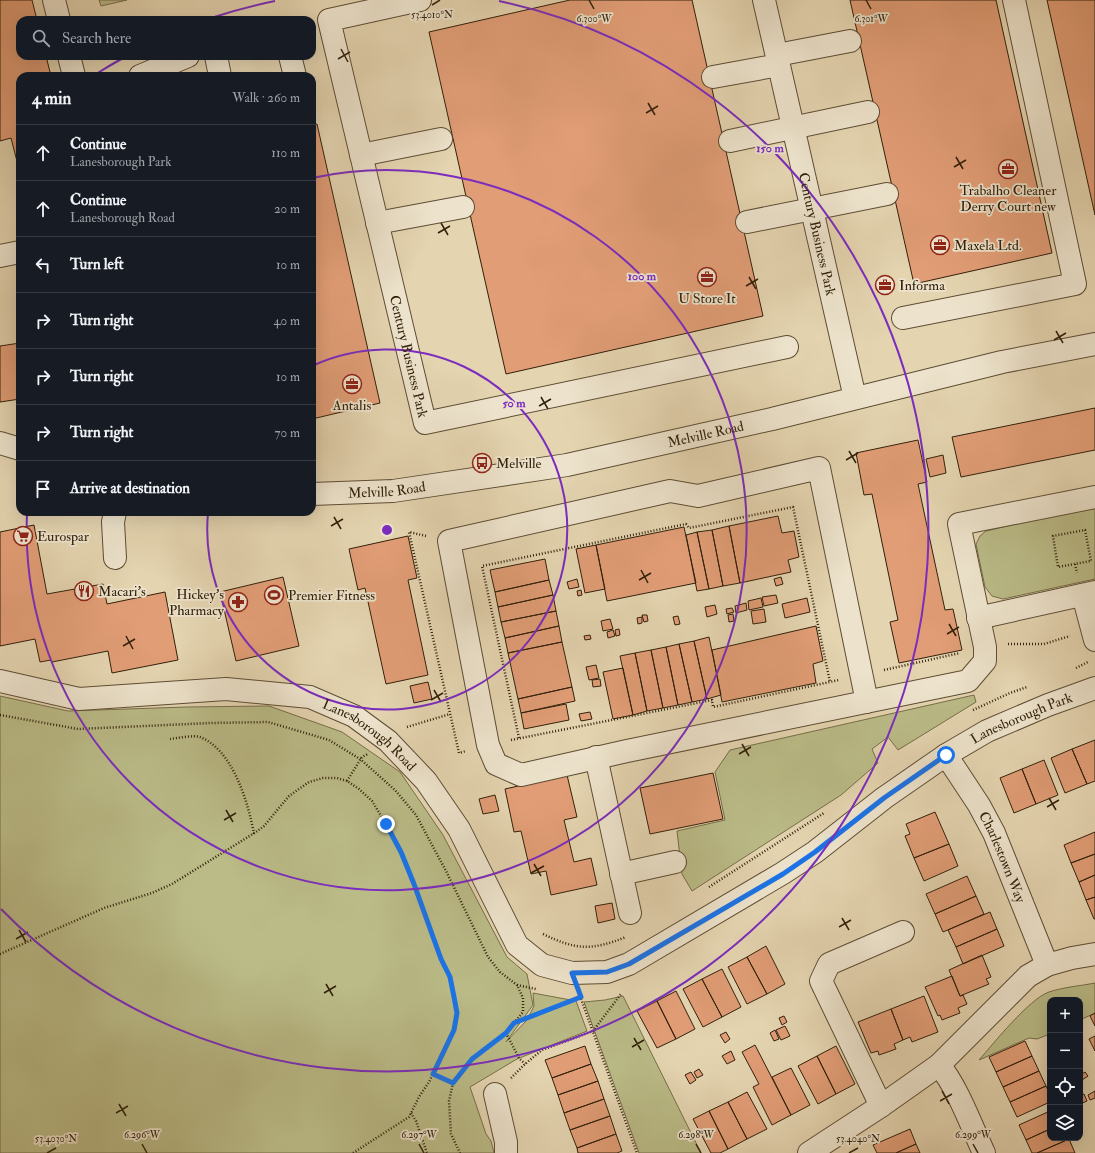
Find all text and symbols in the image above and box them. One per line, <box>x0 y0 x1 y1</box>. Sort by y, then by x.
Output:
text: 53.4010°N <box>411 9 453 21</box>
text: 6.300°W <box>577 13 612 25</box>
text: 6.301°W <box>854 13 888 25</box>
search box <box>16 16 316 60</box>
icon: search <box>30 27 52 49</box>
text: Search here <box>62 29 131 48</box>
text: 4 min <box>32 88 71 109</box>
text: Walk · 260 m <box>232 90 300 106</box>
text: Continue <box>70 135 126 154</box>
text: 150 m <box>756 141 784 156</box>
icon: ahead <box>32 142 54 164</box>
text: 110 m <box>271 145 300 161</box>
text: Lanesborough Park <box>70 154 171 170</box>
office icon: Trabalho Cleaner Derry Court new <box>997 158 1019 180</box>
street label: Century Business Park <box>795 171 839 297</box>
place label: Trabalho Cleaner Derry Court new <box>960 182 1057 216</box>
text: Continue <box>70 191 126 210</box>
icon: ahead <box>32 198 54 220</box>
text: 20 m <box>274 201 300 217</box>
text: Lanesborough Road <box>70 210 175 226</box>
office icon: Maxela Ltd. <box>929 234 951 256</box>
place label: Maxela Ltd. <box>954 237 1022 254</box>
icon: left <box>32 254 54 276</box>
text: Turn left <box>70 255 124 274</box>
text: 10 m <box>276 257 300 273</box>
office icon: U Store It <box>696 266 718 288</box>
text: 100 m <box>628 269 657 284</box>
office icon: Informa <box>874 274 896 296</box>
place label: Informa <box>899 277 945 294</box>
place label: U Store It <box>678 290 736 307</box>
street label: Century Business Park <box>386 293 432 420</box>
icon: right <box>32 310 54 332</box>
text: Turn right <box>70 311 133 330</box>
text: 40 m <box>274 313 300 329</box>
icon: right <box>32 366 54 388</box>
text: Turn right <box>70 367 133 386</box>
text: 10 m <box>276 369 300 385</box>
office icon: Antalis <box>341 373 363 395</box>
text: 50 m <box>502 396 526 411</box>
place label: Antalis <box>332 397 371 414</box>
street label: Melville Road <box>666 418 746 451</box>
icon: right <box>32 422 54 444</box>
text: Turn right <box>70 423 133 442</box>
text: 70 m <box>275 425 300 441</box>
bus stop icon: Melville <box>471 452 493 474</box>
place label: Melville <box>496 455 542 472</box>
icon: arrive <box>32 478 54 500</box>
street label: Melville Road <box>348 478 427 502</box>
text: Arrive at destination <box>70 479 190 498</box>
centre of rings <box>380 523 394 537</box>
supermarket icon: Eurospar <box>12 525 34 547</box>
place label: Eurospar <box>37 528 90 546</box>
restaurant icon: Macari's <box>73 580 95 602</box>
place label: Macari's <box>98 583 146 600</box>
sports icon: Premier Fitness <box>263 584 285 606</box>
place label: Hickey's Pharmacy <box>169 586 225 620</box>
place label: Premier Fitness <box>288 587 375 604</box>
pharmacy icon: Hickey's Pharmacy <box>227 591 249 613</box>
street label: Lanesborough Park <box>968 689 1075 748</box>
street label: Lanesborough Road <box>320 695 420 775</box>
route start <box>937 746 955 764</box>
street label: Charlestown Way <box>975 809 1029 906</box>
route end <box>377 815 395 833</box>
map controls <box>1047 997 1083 1141</box>
button: + <box>1047 997 1083 1033</box>
button: − <box>1047 1033 1083 1069</box>
button: locate <box>1047 1069 1083 1105</box>
button: layers <box>1047 1105 1083 1141</box>
text: 6.296°W <box>124 1129 161 1141</box>
text: 6.297°W <box>401 1129 438 1141</box>
text: 6.298°W <box>678 1129 715 1141</box>
text: 6.299°W <box>955 1129 992 1141</box>
text: 53.4030°N <box>35 1133 77 1145</box>
text: 53.4040°N <box>836 1133 880 1145</box>

